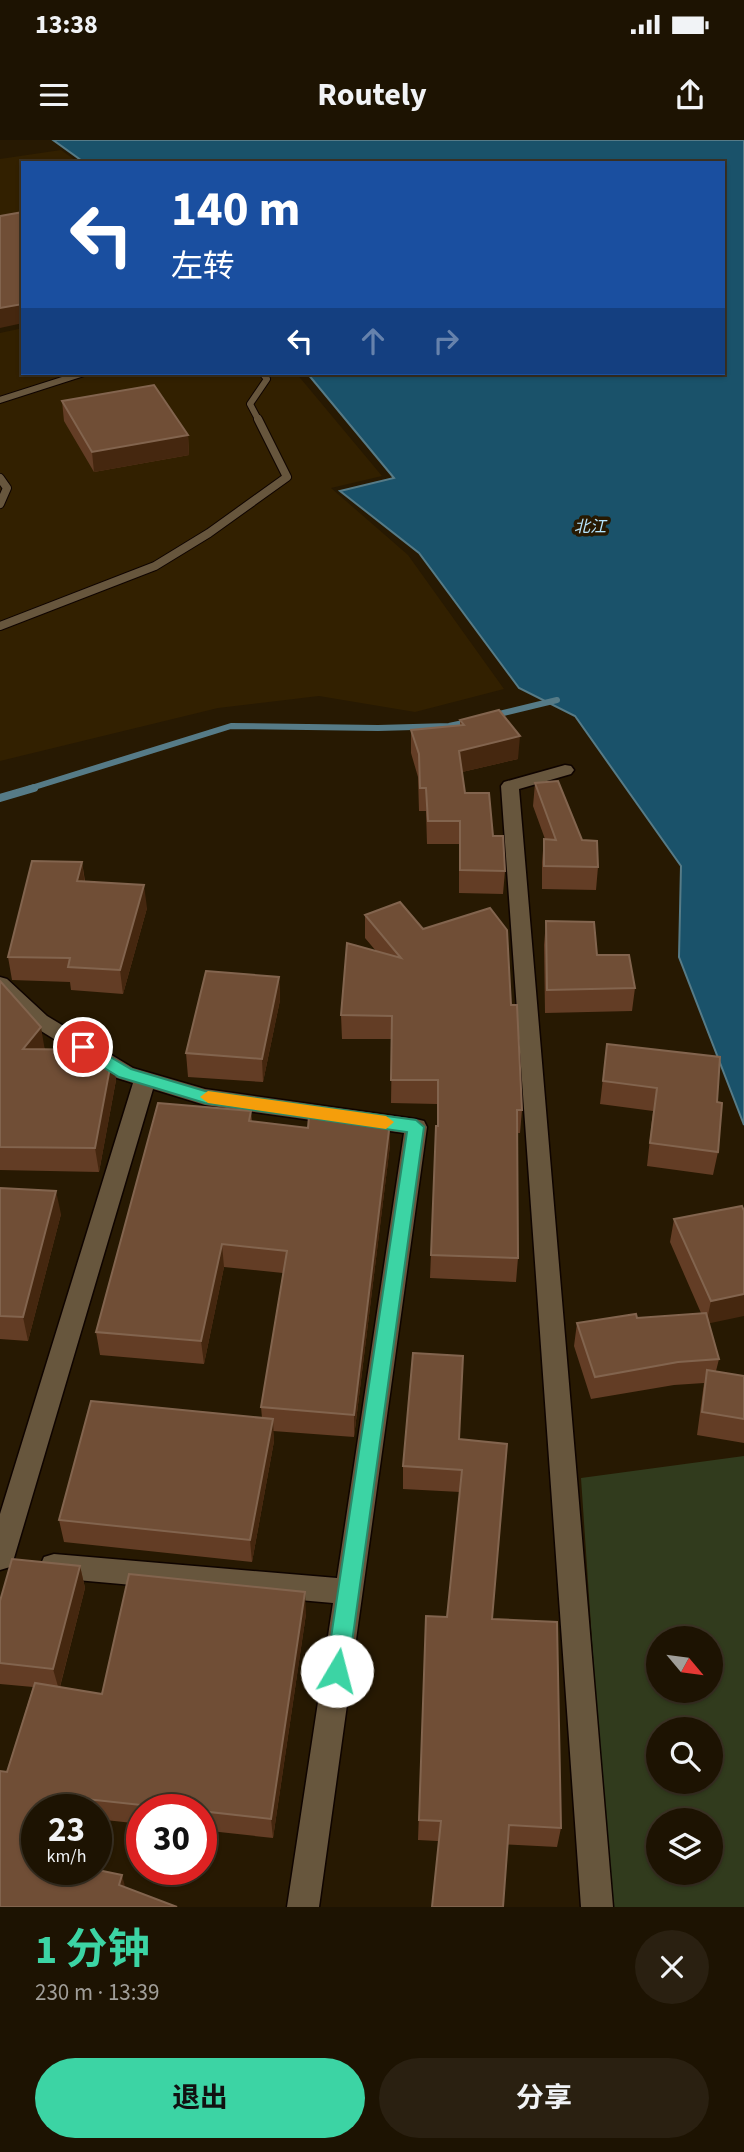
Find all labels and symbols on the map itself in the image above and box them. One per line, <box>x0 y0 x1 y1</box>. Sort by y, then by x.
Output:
water label: 北江 <box>574 516 608 538</box>
pin <box>53 1017 113 1077</box>
north arrow <box>646 1626 723 1703</box>
position arrow <box>300 1634 374 1708</box>
speed limit sign: 30 <box>126 1794 217 1885</box>

